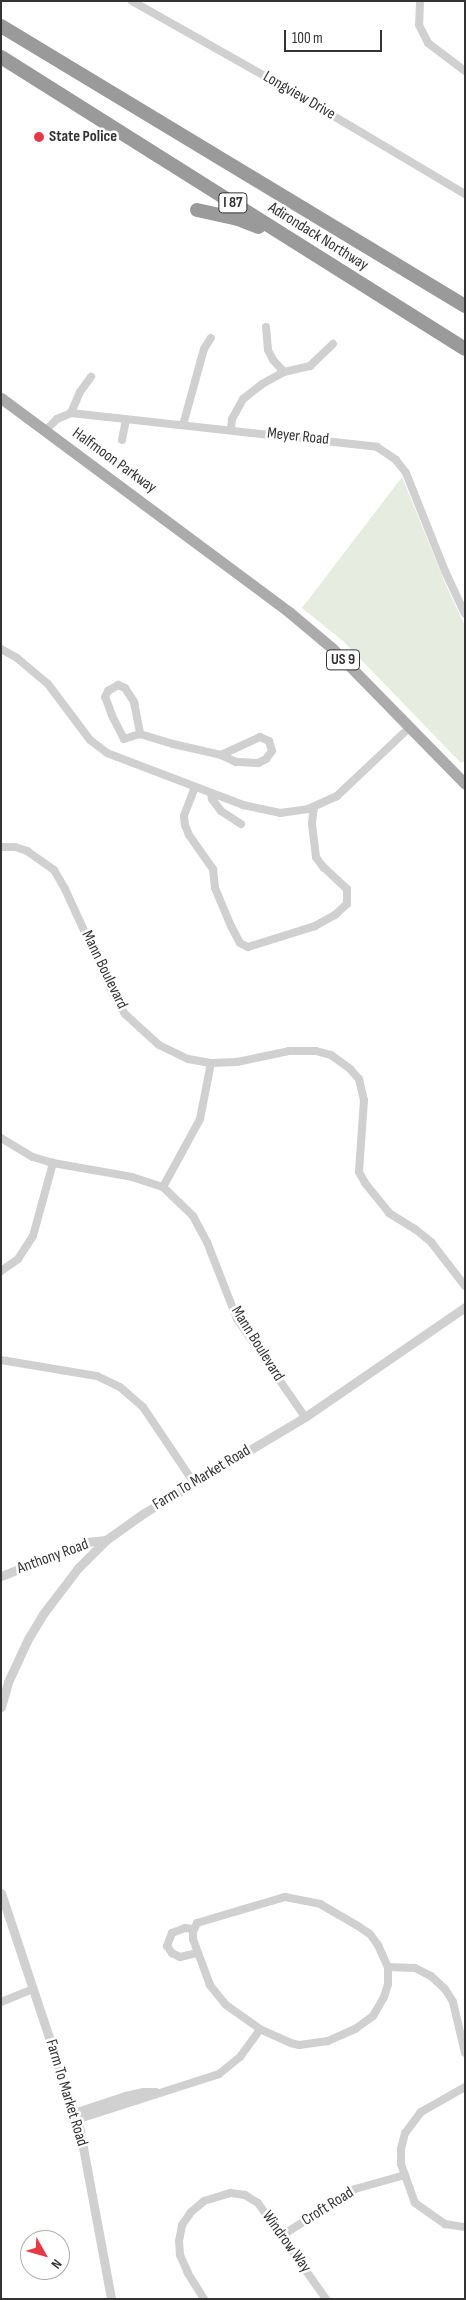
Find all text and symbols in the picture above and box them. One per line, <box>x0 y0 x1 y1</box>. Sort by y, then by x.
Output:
scale bar <box>286 20 384 52</box>
text: 100 m <box>292 29 323 48</box>
street label: Longview Drive <box>259 68 339 124</box>
place label: State Police <box>49 127 117 147</box>
marker: State Police <box>33 131 45 143</box>
road number: I 87 <box>218 190 248 216</box>
street label: Adirondack Northway <box>264 199 372 275</box>
street label: Halfmoon Parkway <box>68 424 160 498</box>
street label: Meyer Road <box>266 424 330 450</box>
road number: US 9 <box>326 648 360 672</box>
street label: Mann Boulevard <box>77 928 131 1012</box>
street label: Mann Boulevard <box>226 1303 288 1385</box>
street label: Farm To Market Road <box>150 1441 254 1515</box>
street label: Anthony Road <box>15 1535 91 1579</box>
street label: Farm To Market Road <box>41 2037 91 2149</box>
street label: Croft Road <box>299 2184 357 2230</box>
street label: Windrow Way <box>257 2207 315 2277</box>
north arrow <box>20 2230 70 2280</box>
text: N <box>47 2256 65 2272</box>

